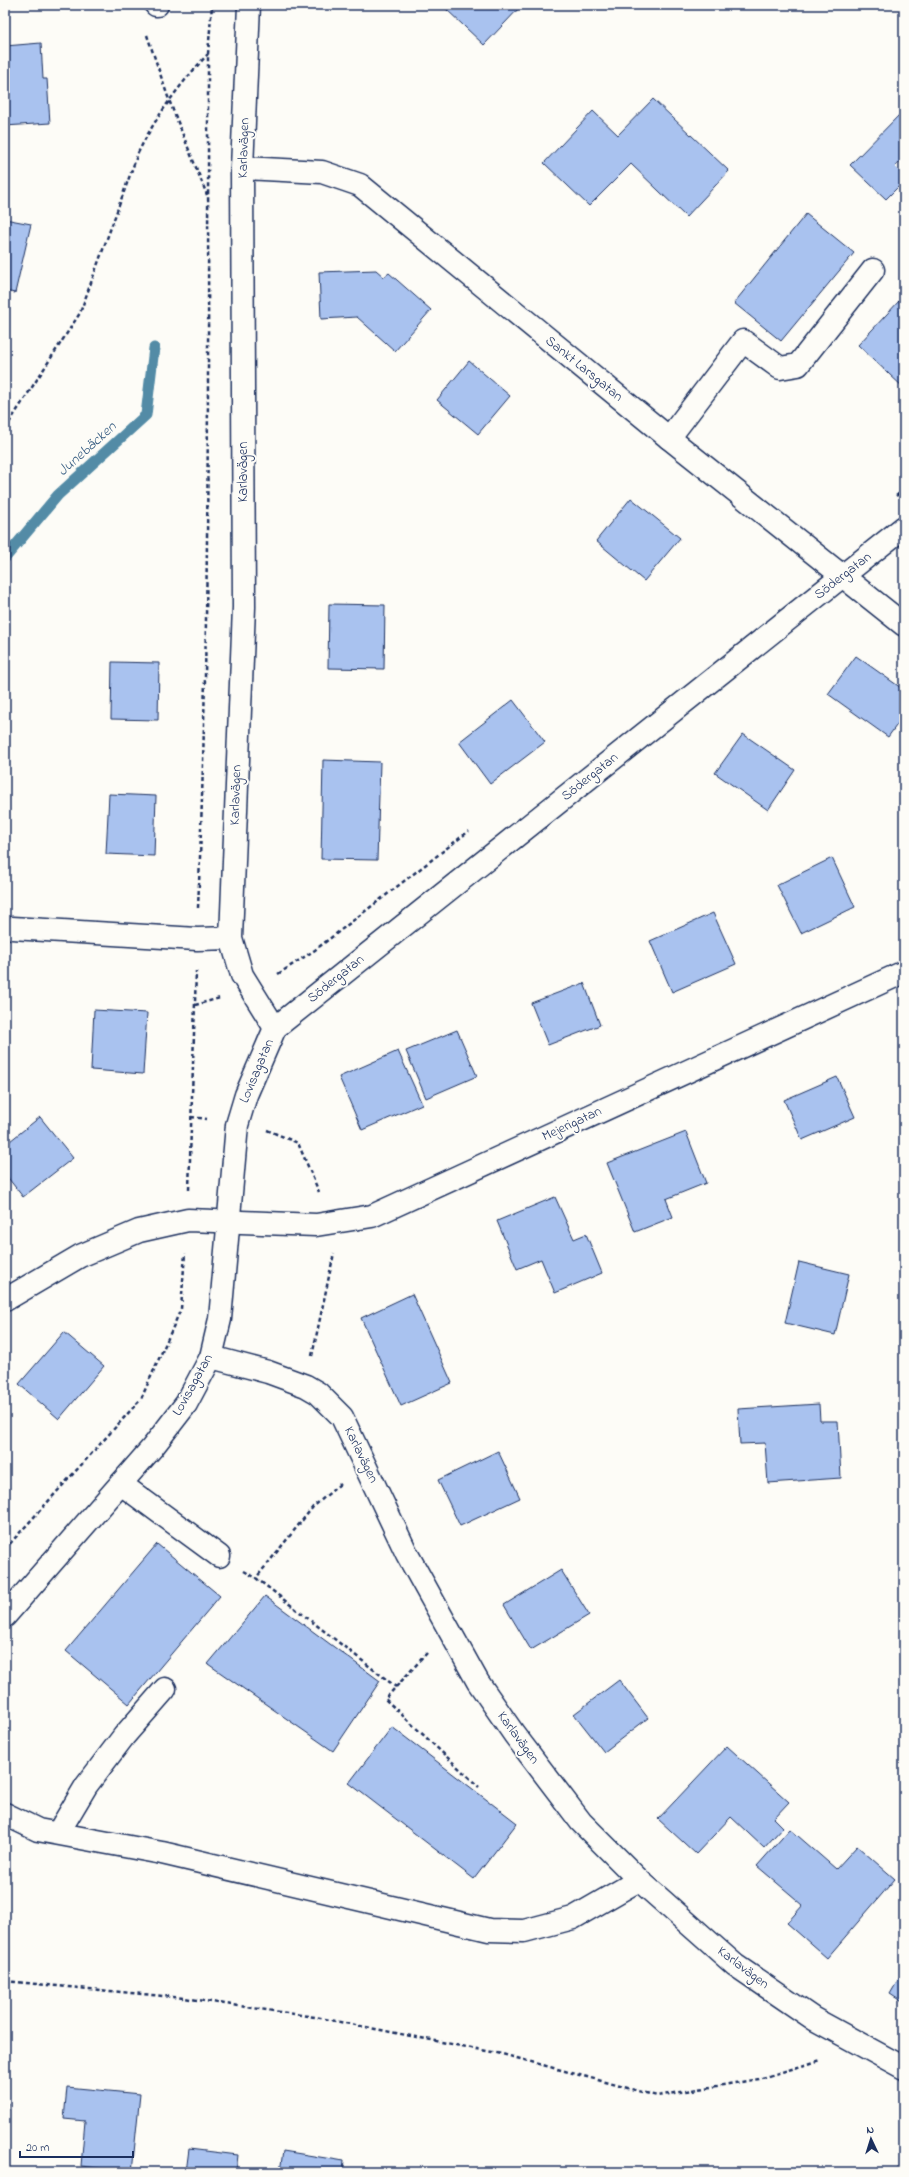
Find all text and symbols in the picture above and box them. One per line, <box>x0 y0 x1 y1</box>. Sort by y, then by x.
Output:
street label: Karlavägen <box>232 117 257 179</box>
street label: Sankt Larsgatan <box>540 331 628 408</box>
water label: Junebäcken <box>53 416 122 482</box>
street label: Karlavägen <box>233 442 255 502</box>
street label: Södergatan <box>810 547 877 606</box>
street label: Södergatan <box>557 747 624 807</box>
street label: Karlavägen <box>224 764 249 826</box>
street label: Södergatan <box>303 949 370 1009</box>
street label: Lovisagatan <box>234 1035 281 1107</box>
street label: Mejerigatan <box>539 1101 606 1148</box>
street label: Lovisagatan <box>167 1350 220 1420</box>
street label: Karlavägen <box>337 1423 384 1487</box>
street label: Karlavägen <box>491 1707 544 1769</box>
street label: Karlavägen <box>712 1941 774 1995</box>
north arrow <box>851 2119 891 2159</box>
text: N <box>866 2122 875 2138</box>
scale bar <box>20 2133 133 2159</box>
text: 20 m <box>26 2139 49 2157</box>

